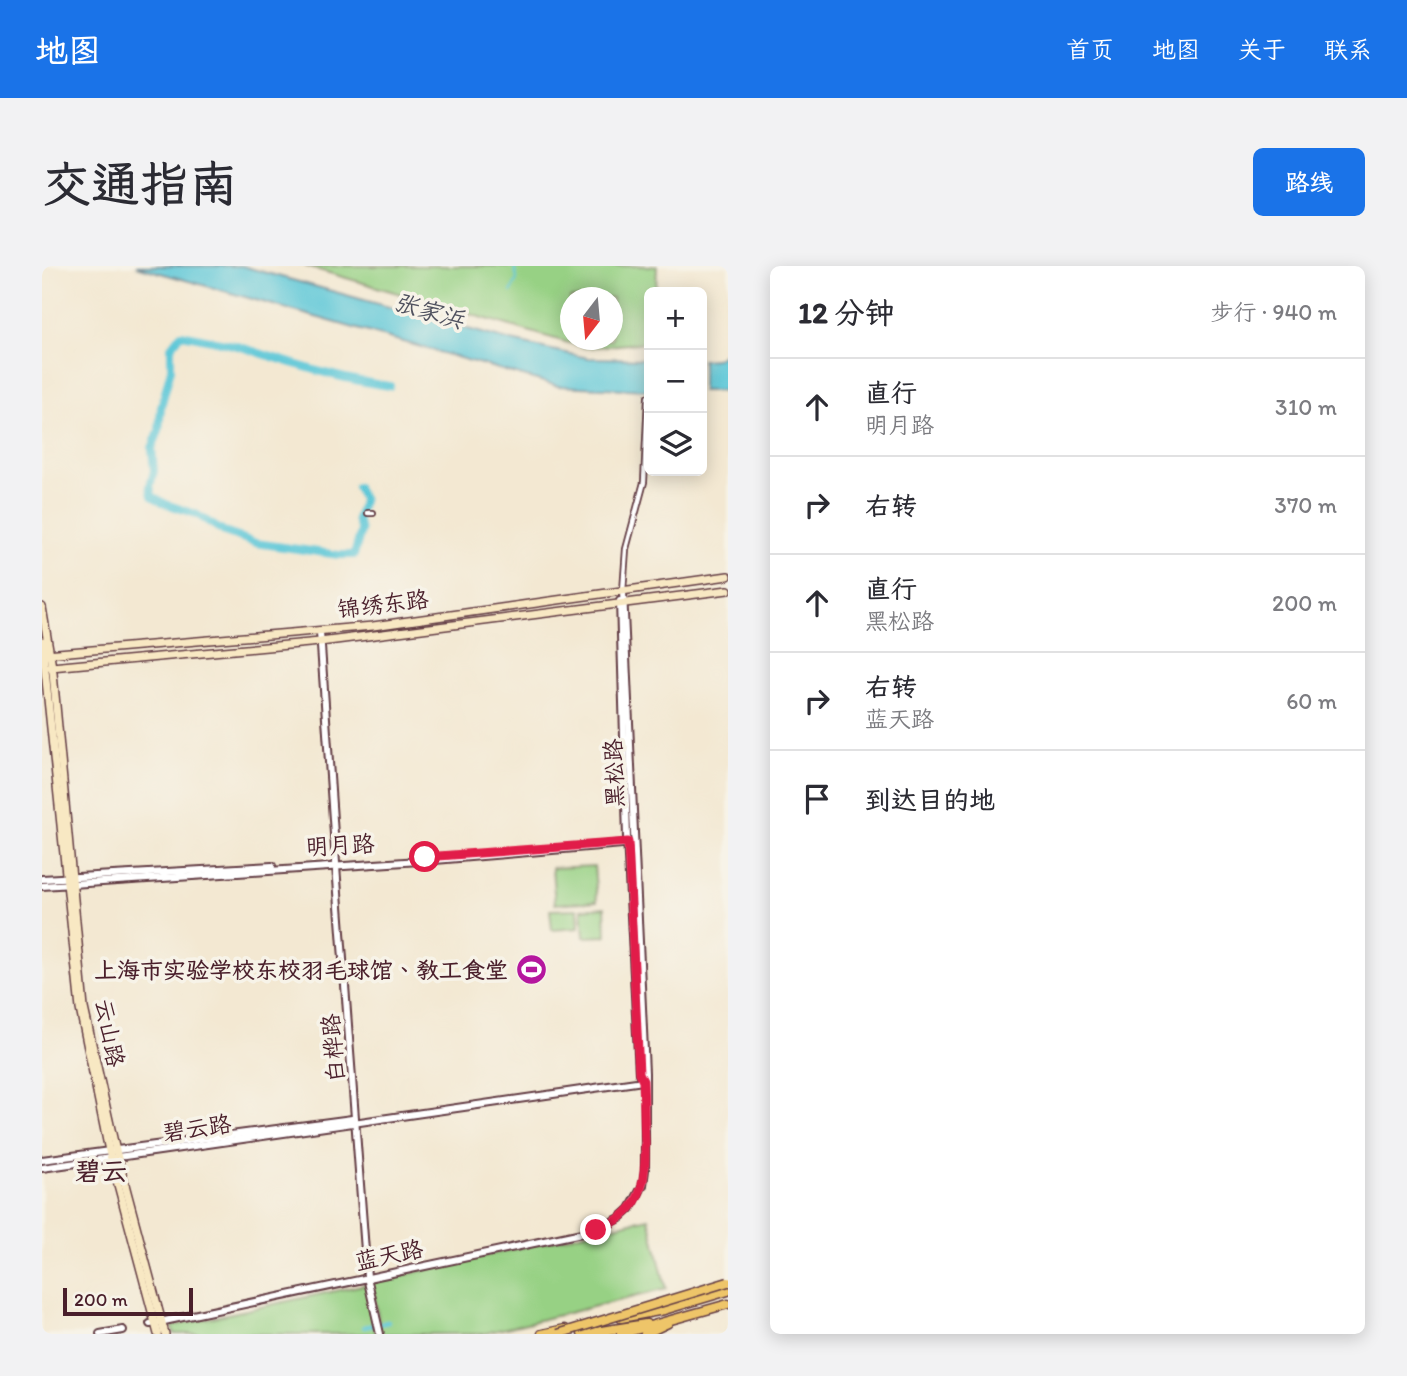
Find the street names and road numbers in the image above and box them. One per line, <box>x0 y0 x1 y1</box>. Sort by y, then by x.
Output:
street label: 锦绣东路 <box>336 584 430 624</box>
street label: 黑松路 <box>599 738 629 808</box>
street label: 明月路 <box>305 829 375 861</box>
street label: 云山路 <box>90 996 130 1070</box>
street label: 白桦路 <box>316 1012 350 1084</box>
street label: 碧云路 <box>161 1109 233 1147</box>
street label: 蓝天路 <box>352 1234 426 1276</box>

